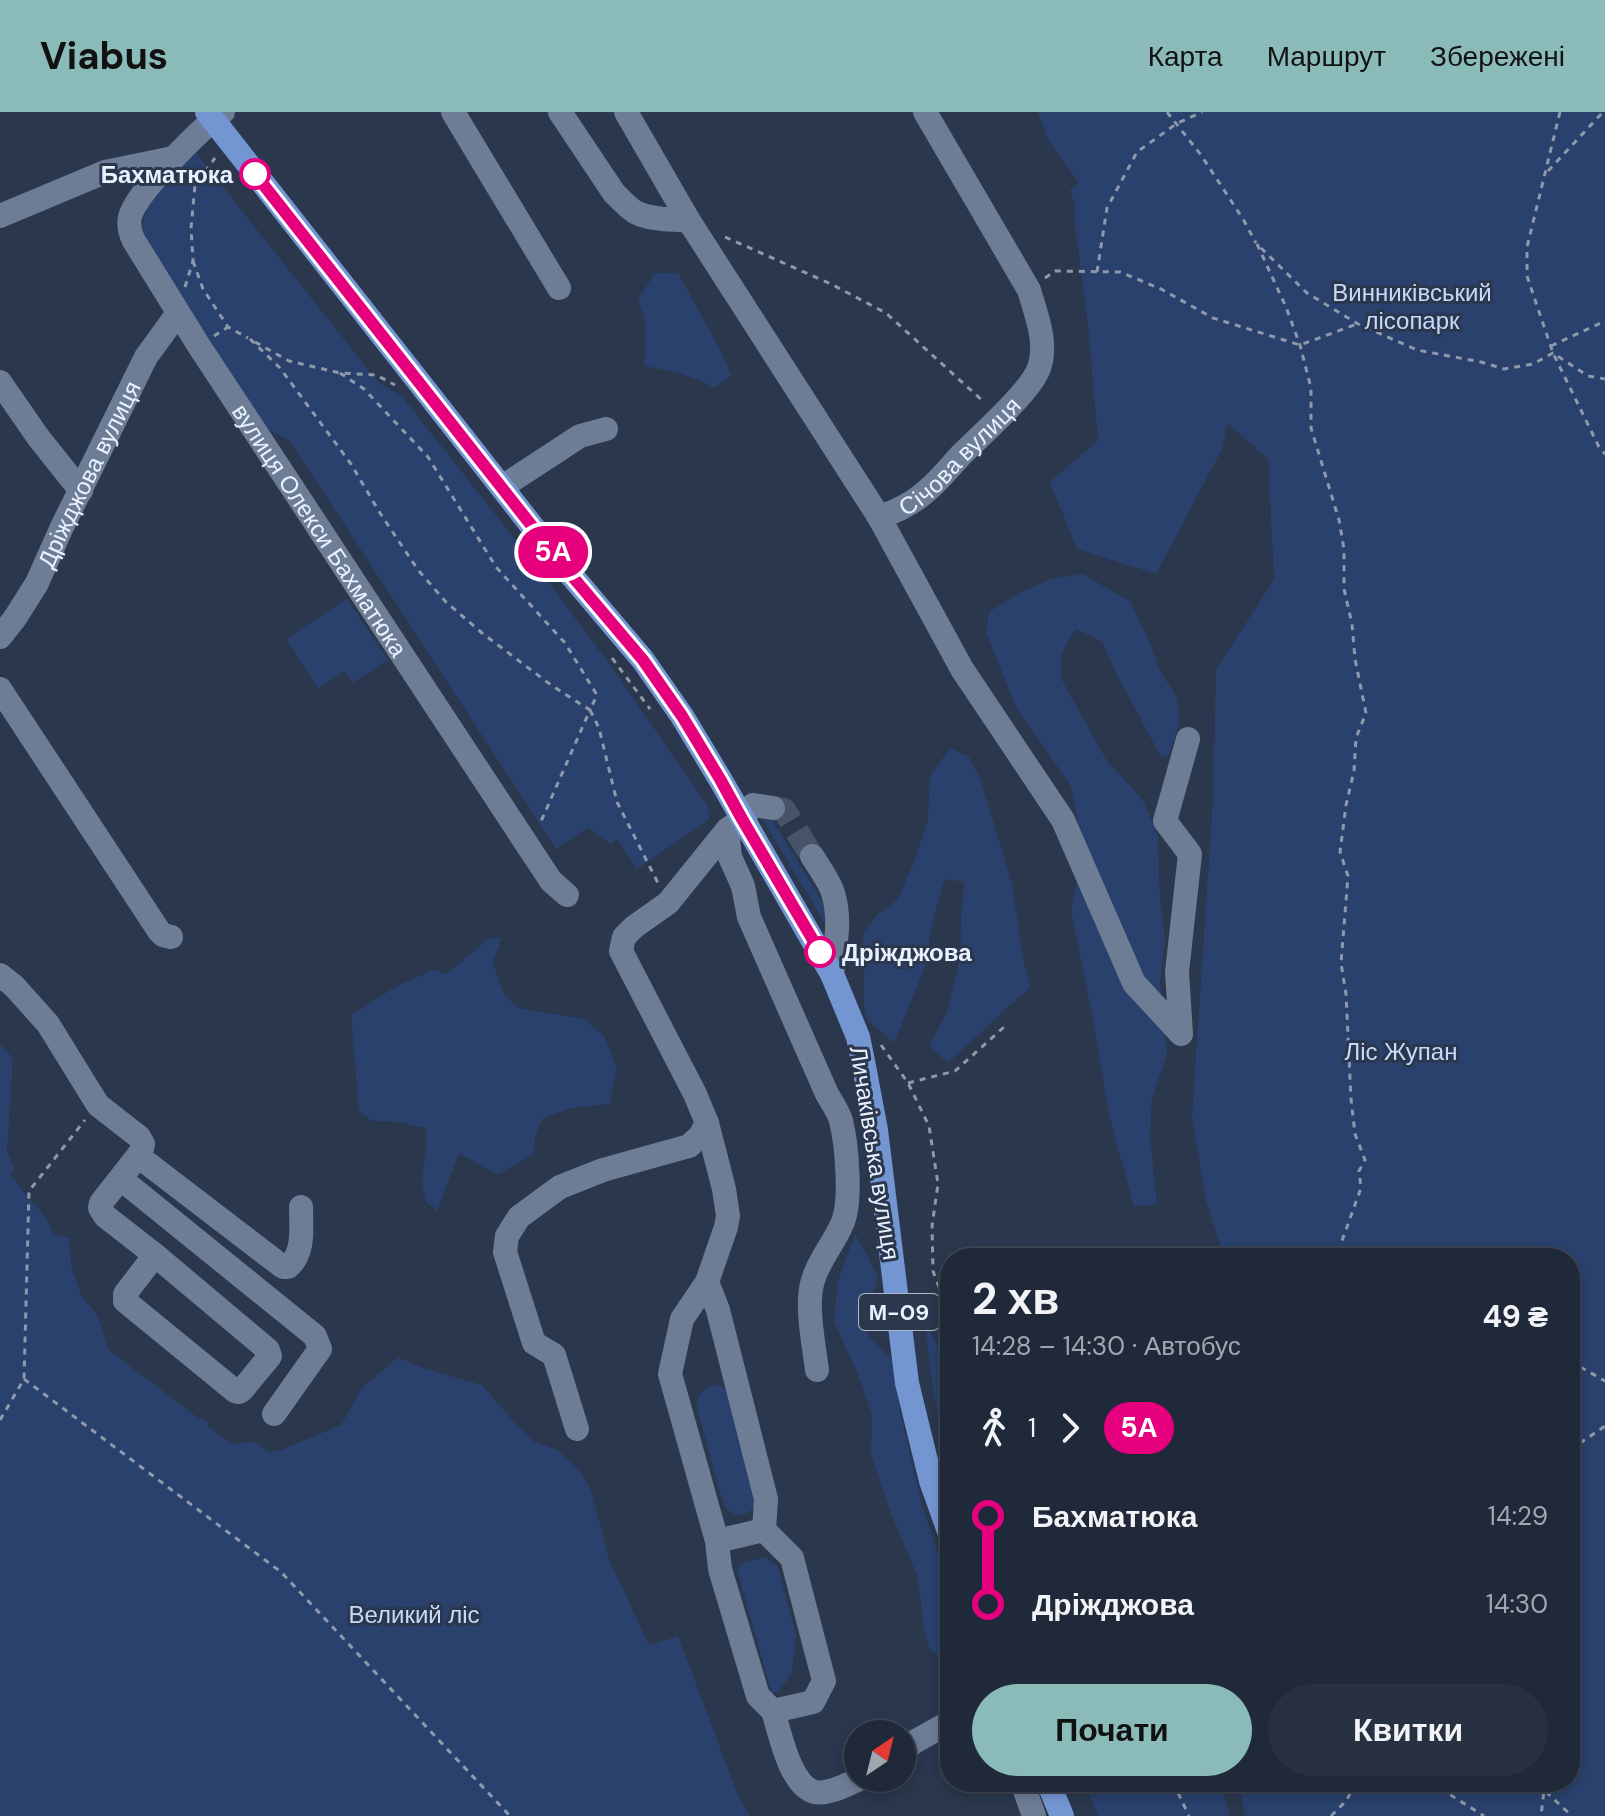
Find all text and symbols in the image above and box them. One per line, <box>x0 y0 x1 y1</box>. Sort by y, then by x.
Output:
text: Viabus <box>40 31 168 81</box>
text: Карта <box>1148 38 1223 75</box>
text: Маршрут <box>1267 38 1386 75</box>
text: Збережені <box>1430 38 1565 75</box>
place label: Бахматюка <box>101 159 234 190</box>
marker: Бахматюка <box>240 159 270 189</box>
park label: Винниківський лісопарк <box>1332 277 1492 336</box>
street label: Дріжджова вулиця <box>30 375 147 573</box>
street label: Січова вулиця <box>893 390 1027 522</box>
street label: вулиця Олекси Бахматюка <box>226 398 415 663</box>
line badge: 5А <box>517 526 589 578</box>
text: 5А <box>534 533 572 570</box>
marker: Дріжджова <box>805 937 835 967</box>
place label: Дріжджова <box>842 937 972 968</box>
park label: Ліс Жупан <box>1345 1036 1457 1067</box>
street label: Личаківська вулиця <box>843 1044 907 1262</box>
text: 2 хв <box>972 1270 1059 1328</box>
road number: М-09 <box>859 1294 939 1330</box>
text: 49 ₴ <box>1482 1297 1548 1336</box>
text: 14:28 – 14:30 · Автобус <box>972 1329 1241 1363</box>
icon: walk <box>972 1406 1016 1450</box>
icon: forward <box>1048 1406 1092 1450</box>
text: 5А <box>1120 1409 1158 1446</box>
text: 1 <box>1028 1411 1036 1445</box>
text: Бахматюка <box>1032 1497 1197 1536</box>
text: 14:29 <box>1488 1499 1548 1533</box>
text: Дріжджова <box>1032 1585 1194 1624</box>
text: 14:30 <box>1486 1587 1548 1621</box>
park label: Великий ліс <box>348 1599 480 1630</box>
button: Почати <box>972 1684 1252 1776</box>
button: Квитки <box>1268 1684 1548 1776</box>
north arrow <box>844 1720 916 1792</box>
map controls <box>844 1720 916 1792</box>

